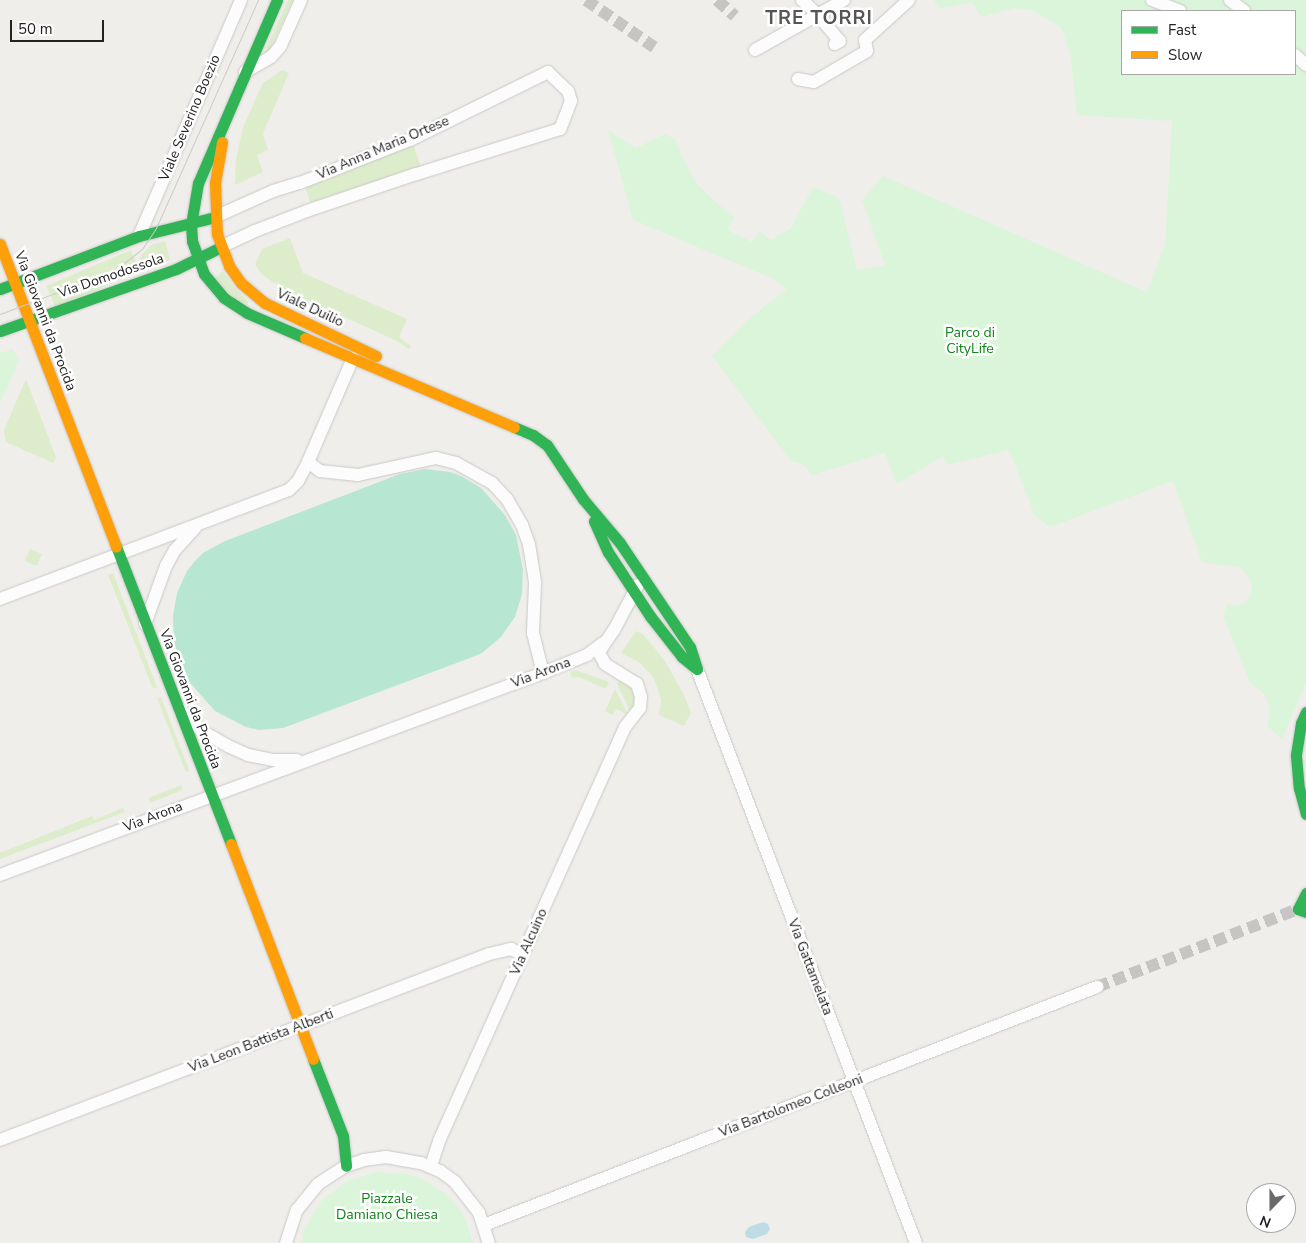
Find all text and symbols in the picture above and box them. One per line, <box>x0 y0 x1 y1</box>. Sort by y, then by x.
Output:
district label: TRE TORRI <box>764 8 874 30</box>
scale bar <box>12 10 106 42</box>
legend <box>1121 10 1296 75</box>
text: 50 m <box>18 19 53 39</box>
text: Fast <box>1168 20 1196 40</box>
text: Slow <box>1168 45 1202 65</box>
street label: Viale Severino Boezio <box>156 52 224 184</box>
street label: Via Anna Maria Ortese <box>314 112 452 184</box>
street label: Via Giovanni da Procida <box>11 249 79 393</box>
street label: Via Domodossola <box>56 250 166 302</box>
street label: Viale Duilio <box>274 285 346 331</box>
park label: Parco di CityLife <box>945 325 995 358</box>
street label: Via Giovanni da Procida <box>156 627 224 771</box>
street label: Via Arona <box>509 654 573 692</box>
street label: Via Arona <box>121 798 185 836</box>
street label: Via Alcuino <box>507 906 551 978</box>
street label: Via Gattamelata <box>784 916 836 1018</box>
street label: Via Leon Battista Alberti <box>186 1006 336 1076</box>
street label: Via Bartolomeo Colleoni <box>717 1071 865 1141</box>
north arrow <box>1246 1183 1296 1233</box>
park label: Piazzale Damiano Chiesa <box>336 1191 438 1224</box>
text: N <box>1257 1211 1274 1232</box>

